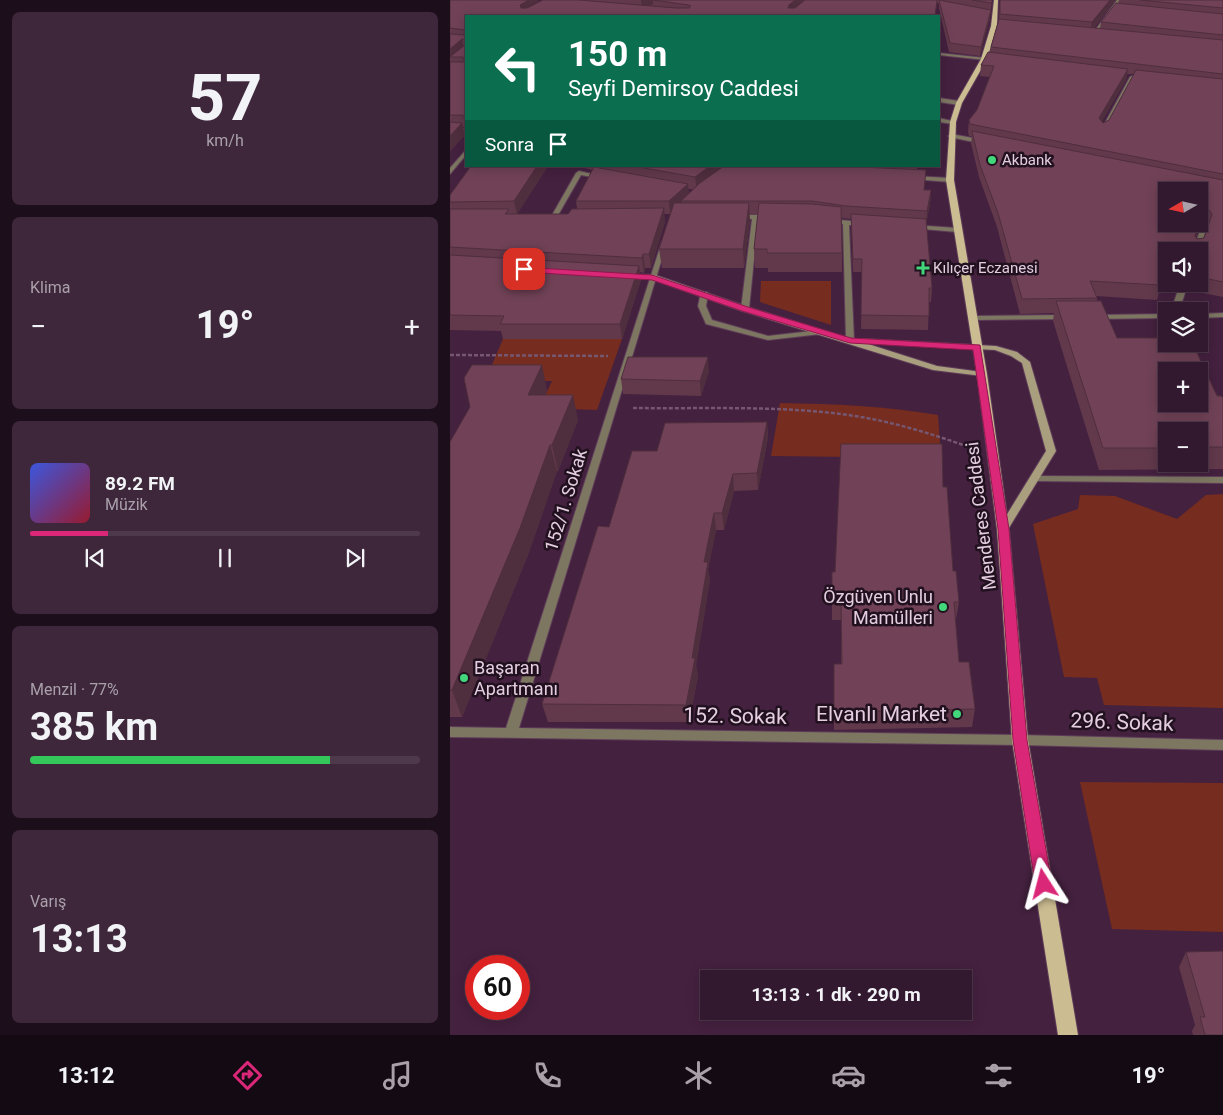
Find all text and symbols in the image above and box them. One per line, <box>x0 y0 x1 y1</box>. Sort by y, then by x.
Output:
text: 150 m <box>568 34 667 75</box>
icon: left <box>485 35 550 100</box>
text: 57 <box>188 60 262 136</box>
text: Seyfi Demirsoy Caddesi <box>568 76 799 101</box>
icon: arrive <box>544 130 572 158</box>
text: km/h <box>206 131 244 150</box>
text: Sonra <box>485 133 534 156</box>
place label: Akbank <box>1002 151 1052 169</box>
marker: Akbank <box>986 154 998 166</box>
north arrow <box>1158 182 1208 232</box>
map controls <box>1158 182 1208 472</box>
button: sound <box>1158 242 1208 292</box>
pin <box>503 248 545 290</box>
icon: arrive <box>510 255 538 283</box>
place label: Kılıçer Eczanesi <box>933 259 1038 277</box>
marker: Kılıçer Eczanesi <box>917 262 929 274</box>
text: Klima <box>30 278 71 297</box>
button: layers <box>1158 302 1208 352</box>
text: 19° <box>196 303 254 347</box>
text: − <box>30 310 46 343</box>
text: + <box>404 310 420 343</box>
button: + <box>1158 362 1208 412</box>
button: − <box>1158 422 1208 472</box>
street label: Menderes Caddesi <box>961 441 1000 591</box>
street label: 152/1. Sokak <box>540 445 591 554</box>
text: 89.2 FM <box>105 472 175 495</box>
text: Müzik <box>105 495 148 514</box>
icon: previous <box>81 544 109 572</box>
icon: pause <box>211 544 239 572</box>
icon: next <box>341 544 369 572</box>
place label: Özgüven Unlu Mamülleri <box>823 586 933 628</box>
marker: Özgüven Unlu Mamülleri <box>937 601 949 613</box>
place label: Başaran Apartmanı <box>474 657 558 699</box>
marker: Başaran Apartmanı <box>458 672 470 684</box>
text: Menzil · 77% <box>30 680 119 699</box>
place label: Elvanlı Market <box>816 702 947 726</box>
street label: 152. Sokak <box>683 703 787 729</box>
text: 385 km <box>30 705 158 749</box>
marker: Elvanlı Market <box>951 708 963 720</box>
street label: 296. Sokak <box>1070 708 1174 736</box>
position arrow <box>1017 857 1069 909</box>
text: Varış <box>30 892 66 911</box>
text: 13:13 <box>30 917 128 961</box>
speed limit sign: 60 <box>465 955 530 1020</box>
text: 13:13 · 1 dk · 290 m <box>751 983 921 1006</box>
icon: directions <box>230 1058 265 1093</box>
icon: music <box>380 1058 415 1093</box>
icon: phone <box>530 1058 565 1093</box>
icon: climate <box>681 1058 716 1093</box>
icon: car <box>831 1058 866 1093</box>
icon: filters <box>981 1058 1016 1093</box>
text: 13:12 <box>58 1063 114 1088</box>
text: 19° <box>1131 1063 1165 1088</box>

